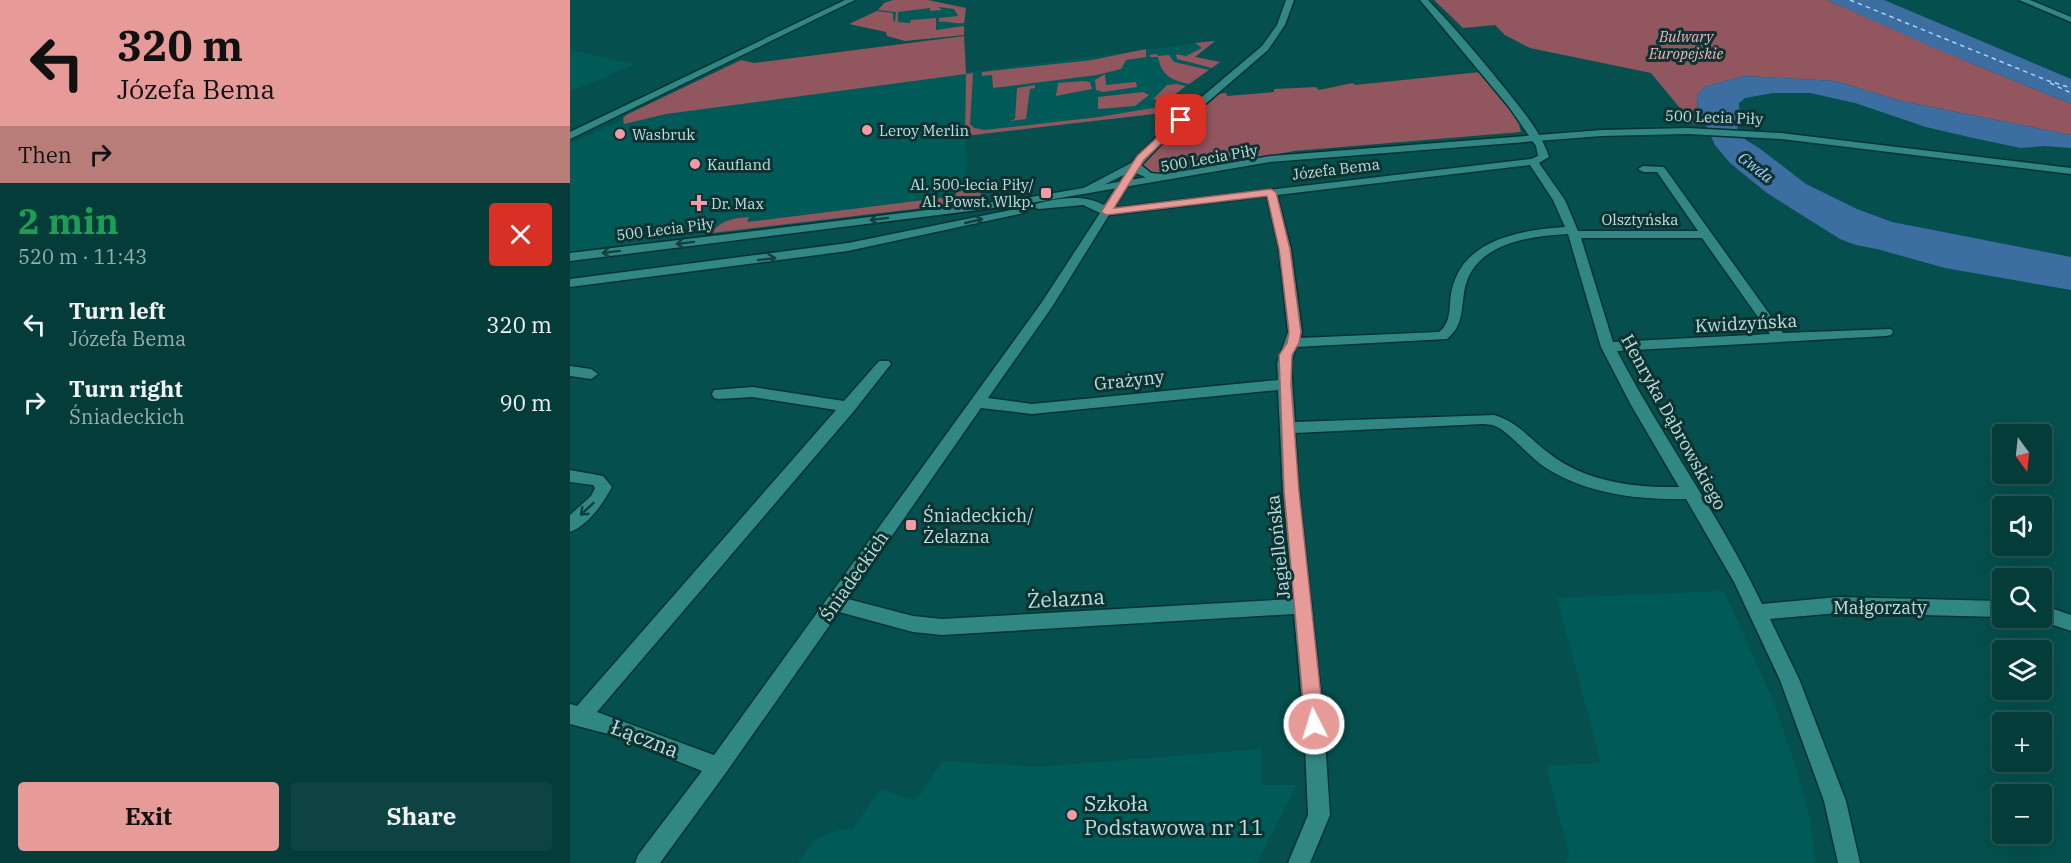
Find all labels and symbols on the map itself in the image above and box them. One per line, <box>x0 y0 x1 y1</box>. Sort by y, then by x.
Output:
park label: Bulwary Europejskie <box>1648 27 1724 63</box>
pin <box>1155 94 1206 145</box>
street label: 500 Lecia Piły <box>1665 106 1763 128</box>
place label: Leroy Merlin <box>879 121 969 140</box>
marker: Leroy Merlin <box>860 123 874 137</box>
place label: Wasbruk <box>632 125 695 144</box>
marker: Wasbruk <box>613 127 627 141</box>
street label: 500 Lecia Piły <box>1159 140 1259 176</box>
water label: Gwda <box>1734 147 1778 187</box>
street label: Józefa Bema <box>1291 154 1381 184</box>
place label: Kaufland <box>707 155 771 174</box>
marker: Kaufland <box>688 157 702 171</box>
place label: Al. 500-lecia Piły/ Al. Powst. Wlkp. <box>910 175 1034 211</box>
marker: Al. 500-lecia Piły/ Al. Powst. Wlkp. <box>1039 186 1053 200</box>
place label: Dr. Max <box>711 194 764 213</box>
marker: Dr. Max <box>692 196 706 210</box>
street label: Olsztyńska <box>1601 210 1679 229</box>
street label: 500 Lecia Piły <box>615 214 715 244</box>
one-way arrow <box>869 214 889 225</box>
one-way arrow <box>964 215 983 226</box>
one-way arrow <box>676 238 696 249</box>
one-way arrow <box>602 247 622 258</box>
one-way arrow <box>757 253 776 264</box>
street label: Kwidzyńska <box>1694 309 1798 337</box>
street label: Henryka Dąbrowskiego <box>1616 330 1732 514</box>
street label: Grażyny <box>1093 365 1166 395</box>
north arrow <box>1992 424 2052 484</box>
street label: Jagiellońska <box>1261 494 1295 600</box>
one-way arrow <box>580 502 595 516</box>
place label: Śniadeckich/ Żelazna <box>923 504 1034 548</box>
marker: Śniadeckich/ Żelazna <box>904 518 918 532</box>
street label: Śniadeckich <box>815 527 893 625</box>
street label: Żelazna <box>1026 582 1106 614</box>
street label: Małgorzaty <box>1833 596 1927 619</box>
position arrow <box>1282 692 1346 756</box>
street label: Łączna <box>607 712 683 764</box>
place label: Szkoła Podstawowa nr 11 <box>1084 789 1264 841</box>
marker: Szkoła Podstawowa nr 11 <box>1065 808 1079 822</box>

